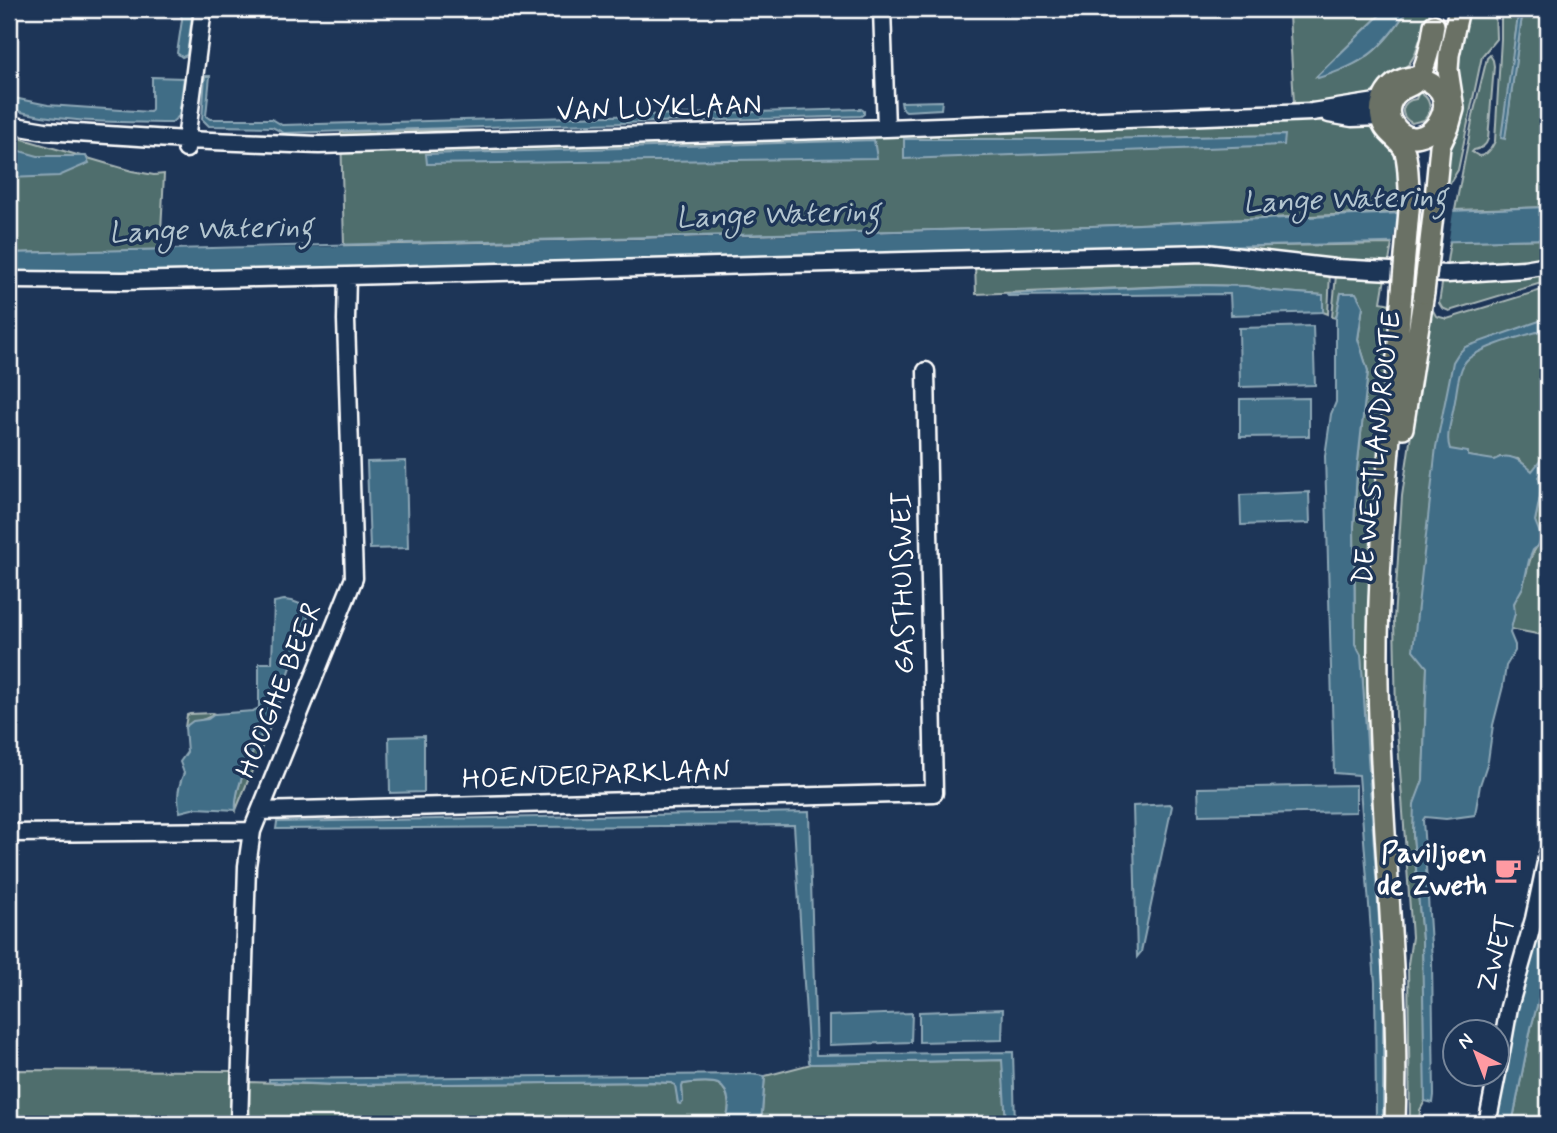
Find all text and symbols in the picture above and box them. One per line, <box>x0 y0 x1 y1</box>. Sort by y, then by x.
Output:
street label: VAN LUYKLAAN <box>556 87 762 131</box>
water label: Lange Watering <box>1242 177 1451 227</box>
water label: Lange Watering <box>675 192 884 242</box>
water label: Lange Watering <box>108 207 317 257</box>
street label: DE WESTLANDROUTE <box>1345 309 1411 587</box>
street label: GASTHUISWEI <box>884 491 924 675</box>
street label: HOOGHE BEER <box>228 598 332 784</box>
street label: HOENDERPARKLAAN <box>461 753 731 799</box>
place label: Paviljoen de Zweth <box>1377 836 1487 905</box>
cafe icon: Paviljoen de Zweth <box>1493 855 1523 885</box>
street label: ZWET <box>1469 911 1525 997</box>
north arrow <box>1442 1018 1512 1088</box>
text: N <box>1453 1028 1479 1055</box>

